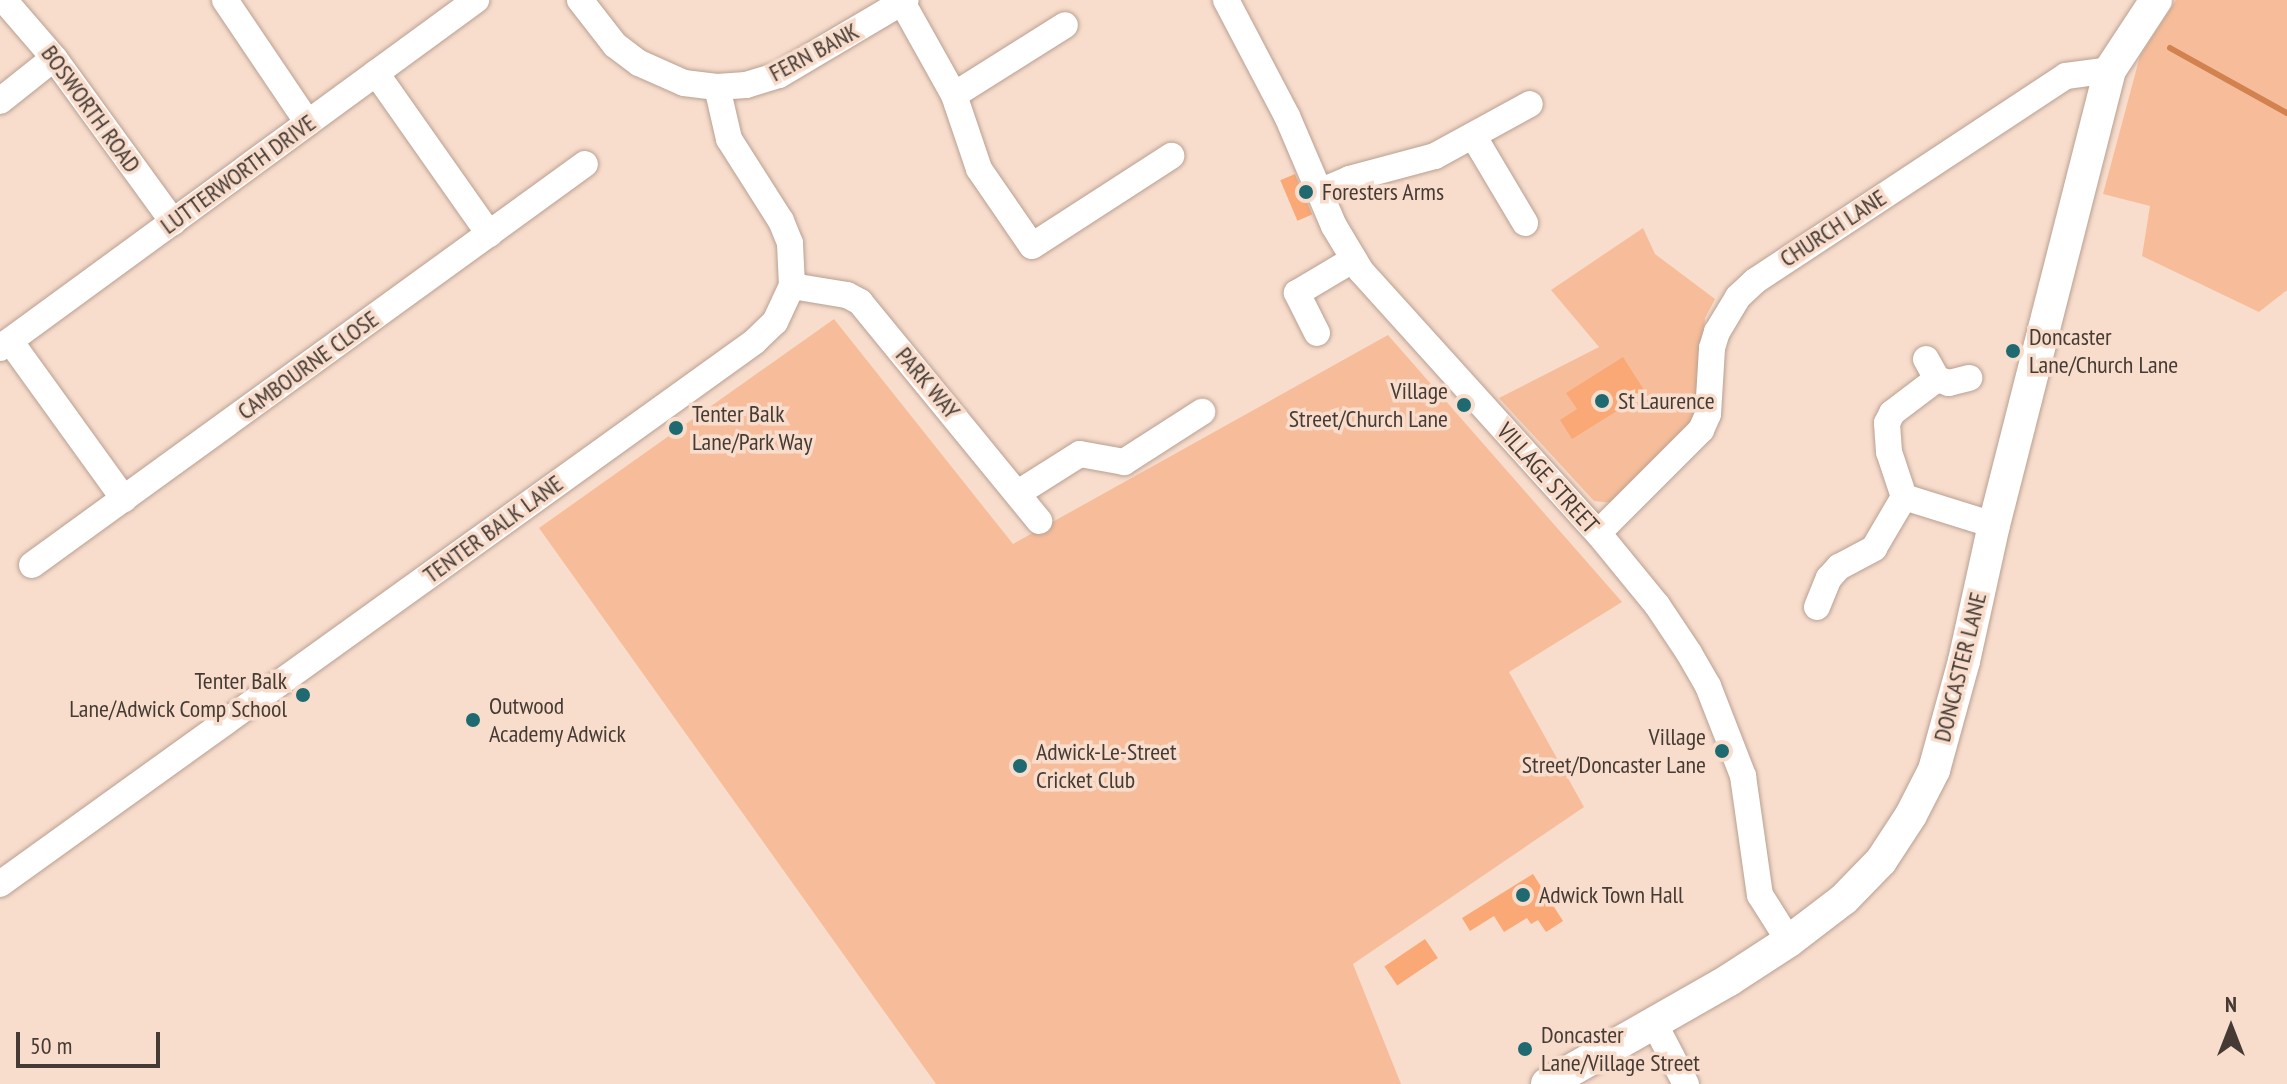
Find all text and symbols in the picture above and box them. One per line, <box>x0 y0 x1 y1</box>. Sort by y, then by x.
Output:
street label: FERN BANK <box>764 16 864 88</box>
street label: BOSWORTH ROAD <box>35 40 147 178</box>
street label: LUTTERWORTH DRIVE <box>155 108 321 240</box>
place label: Foresters Arms <box>1322 178 1445 206</box>
marker: Foresters Arms <box>1297 183 1315 201</box>
street label: CHURCH LANE <box>1774 183 1892 273</box>
street label: CAMBOURNE CLOSE <box>232 304 384 426</box>
place label: Doncaster Lane/Church Lane <box>2029 323 2178 379</box>
street label: PARK WAY <box>889 341 967 425</box>
marker: Doncaster Lane/Church Lane <box>2004 342 2022 360</box>
place label: Village Street/Church Lane <box>1289 377 1448 433</box>
place label: St Laurence <box>1618 387 1715 415</box>
marker: St Laurence <box>1593 392 1611 410</box>
marker: Village Street/Church Lane <box>1455 396 1473 414</box>
place label: Tenter Balk Lane/Park Way <box>692 400 813 456</box>
street label: VILLAGE STREET <box>1491 417 1605 539</box>
marker: Tenter Balk Lane/Park Way <box>667 419 685 437</box>
street label: TENTER BALK LANE <box>417 469 569 589</box>
street label: DONCASTER LANE <box>1928 589 1992 745</box>
place label: Tenter Balk Lane/Adwick Comp School <box>69 667 287 723</box>
marker: Tenter Balk Lane/Adwick Comp School <box>294 686 312 704</box>
place label: Outwood Academy Adwick <box>489 692 627 748</box>
marker: Outwood Academy Adwick <box>464 711 482 729</box>
place label: Village Street/Doncaster Lane <box>1522 723 1706 779</box>
place label: Adwick-Le-Street Cricket Club <box>1036 738 1177 794</box>
marker: Village Street/Doncaster Lane <box>1713 742 1731 760</box>
marker: Adwick-Le-Street Cricket Club <box>1011 757 1029 775</box>
place label: Adwick Town Hall <box>1539 881 1685 909</box>
marker: Adwick Town Hall <box>1514 886 1532 904</box>
north arrow <box>2191 988 2271 1068</box>
text: N <box>2225 990 2237 1018</box>
scale bar <box>20 1016 164 1066</box>
place label: Doncaster Lane/Village Street <box>1541 1021 1700 1077</box>
text: 50 m <box>30 1030 72 1061</box>
marker: Doncaster Lane/Village Street <box>1516 1040 1534 1058</box>

